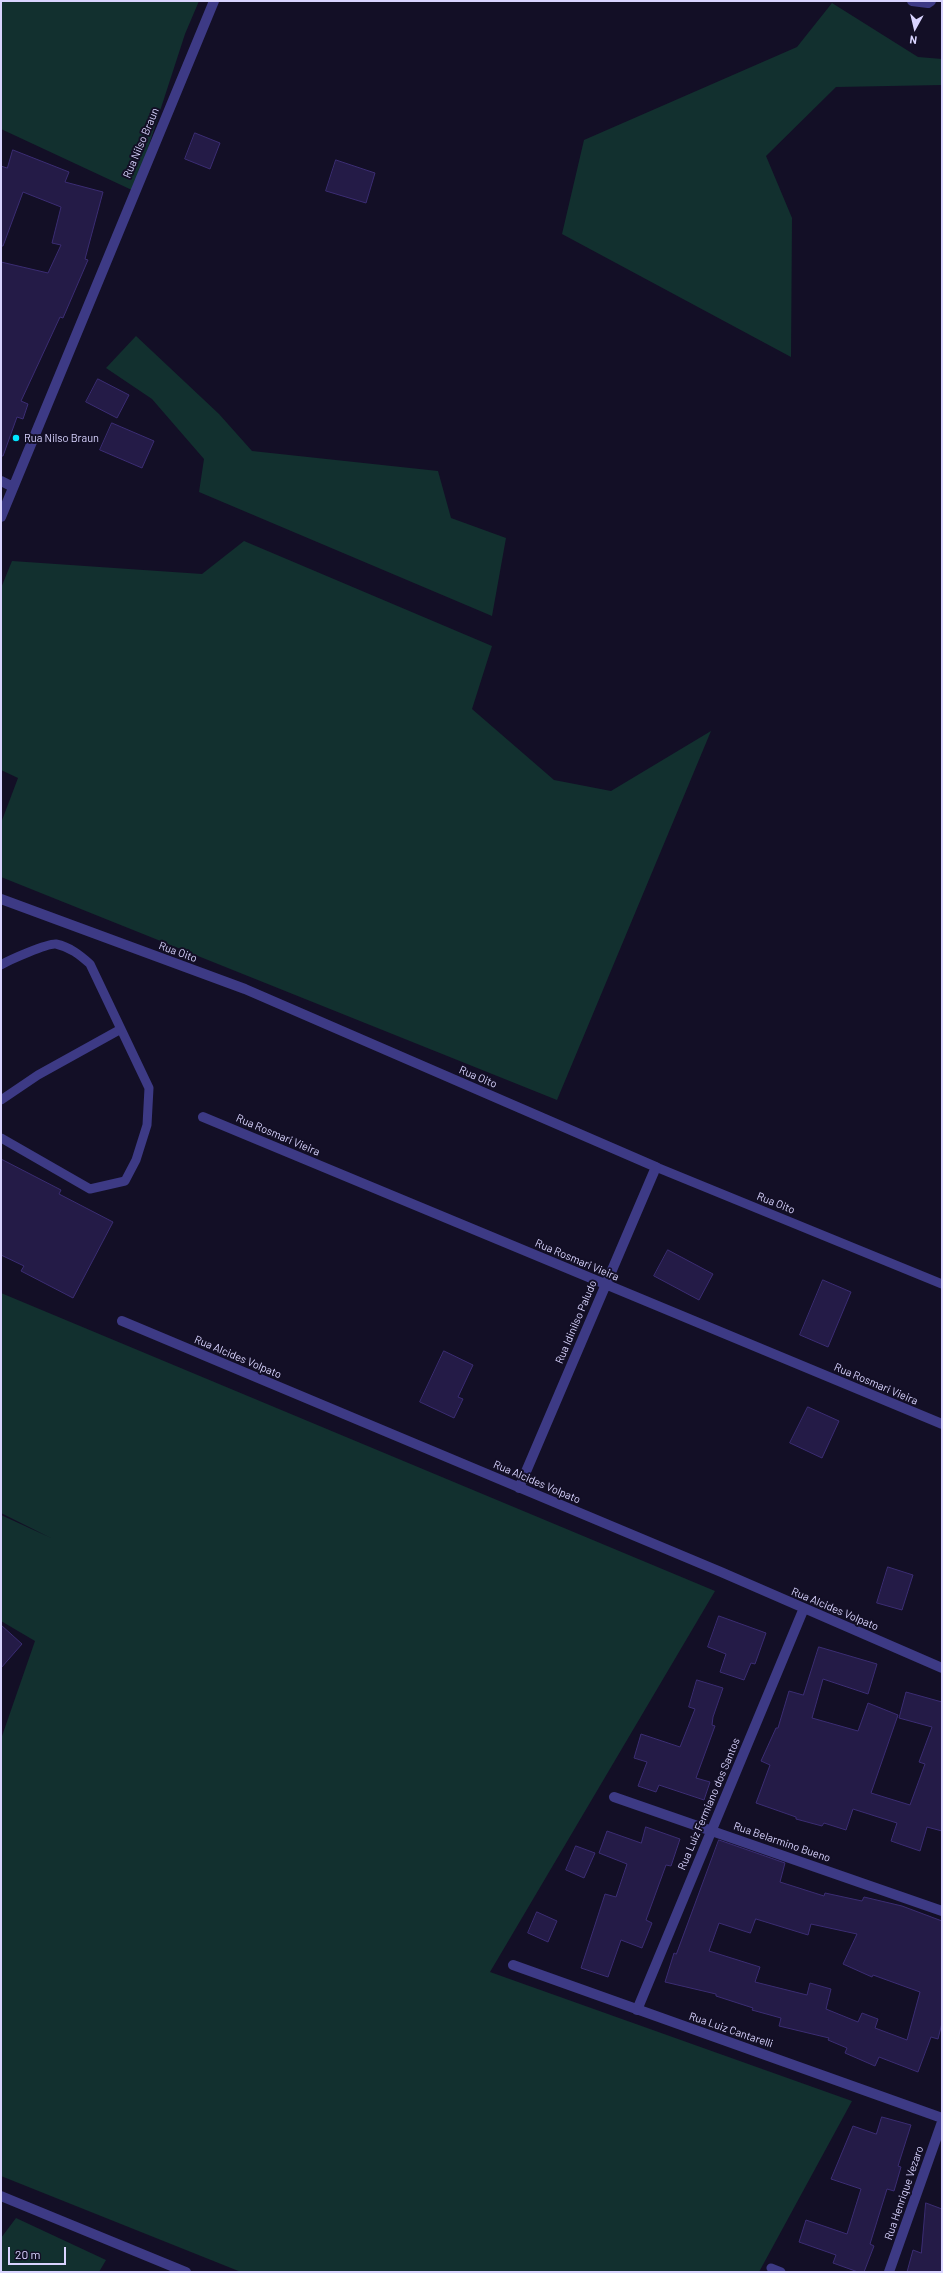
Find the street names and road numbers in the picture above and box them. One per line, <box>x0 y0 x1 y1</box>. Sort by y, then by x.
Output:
street label: Rua Nilso Braun <box>120 106 162 180</box>
street label: Rua Oito <box>157 939 199 965</box>
street label: Rua Oito <box>457 1063 499 1091</box>
street label: Rua Rosmari Vieira <box>234 1111 322 1159</box>
street label: Rua Oito <box>755 1189 797 1217</box>
street label: Rua Rosmari Vieira <box>533 1236 621 1284</box>
street label: Rua Idinilso Paludo <box>552 1278 600 1366</box>
street label: Rua Alcides Volpato <box>192 1333 284 1381</box>
street label: Rua Rosmari Vieira <box>832 1360 920 1408</box>
street label: Rua Alcides Volpato <box>491 1458 583 1506</box>
street label: Rua Alcides Volpato <box>789 1585 881 1633</box>
street label: Rua Luiz Fermiano dos Santos <box>675 1736 743 1872</box>
street label: Rua Belarmino Bueno <box>732 1819 832 1865</box>
street label: Rua Luiz Cantarelli <box>687 2009 775 2051</box>
street label: Rua Henrique Vezaro <box>882 2144 926 2242</box>

